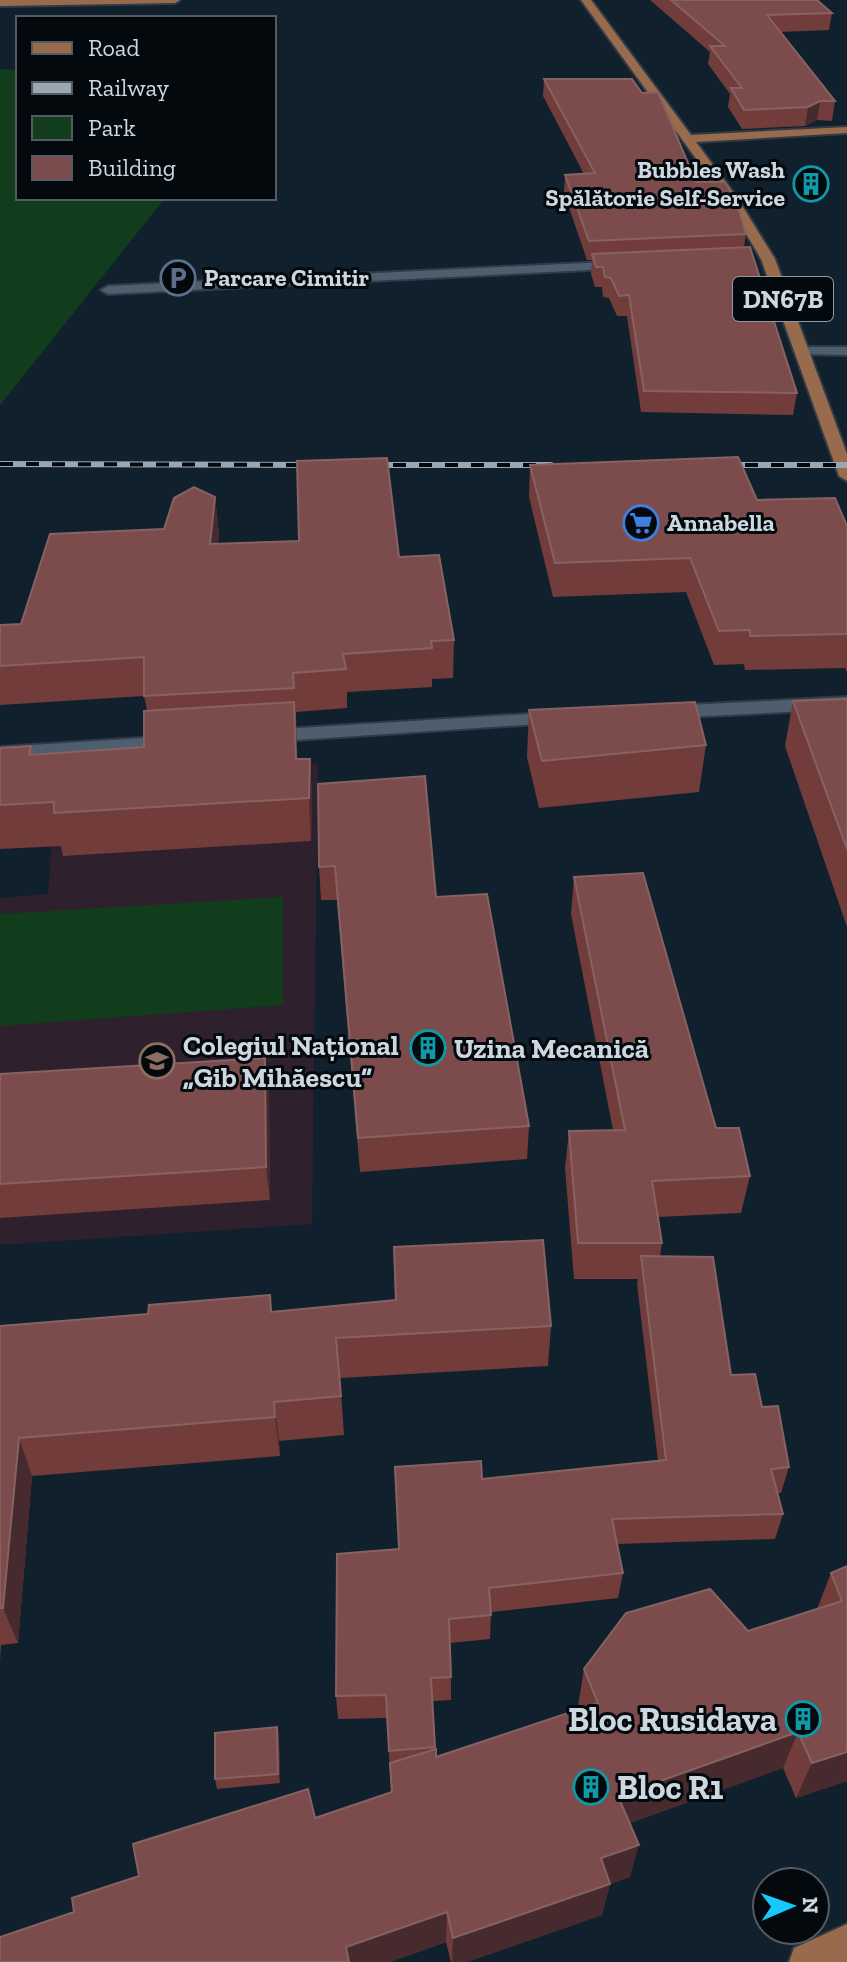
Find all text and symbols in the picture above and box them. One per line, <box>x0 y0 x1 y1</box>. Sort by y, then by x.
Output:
legend <box>16 16 276 200</box>
text: Road <box>88 33 140 62</box>
text: Railway <box>88 73 170 102</box>
text: Park <box>88 113 136 142</box>
text: Building <box>88 153 176 182</box>
place label: Bubbles Wash Spălătorie Self-Service <box>545 155 785 212</box>
building icon: Bubbles Wash Spălătorie Self-Service <box>792 165 830 203</box>
parking icon: Parcare Cimitir <box>159 259 197 297</box>
place label: Parcare Cimitir <box>204 263 370 292</box>
road number: DN67B <box>733 277 833 321</box>
supermarket icon: Annabella <box>622 504 660 542</box>
place label: Annabella <box>667 508 775 537</box>
place label: Colegiul Național „Gib Mihăescu” <box>183 1029 399 1094</box>
building icon: Uzina Mecanică <box>409 1029 447 1067</box>
place label: Uzina Mecanică <box>454 1032 649 1065</box>
school or university icon: Colegiul Național „Gib Mihăescu” <box>138 1042 176 1080</box>
place label: Bloc Rusidava <box>568 1699 777 1740</box>
building icon: Bloc Rusidava <box>784 1700 822 1738</box>
place label: Bloc R1 <box>617 1767 724 1808</box>
building icon: Bloc R1 <box>572 1768 610 1806</box>
north arrow <box>751 1866 831 1946</box>
text: N <box>797 1896 824 1914</box>

